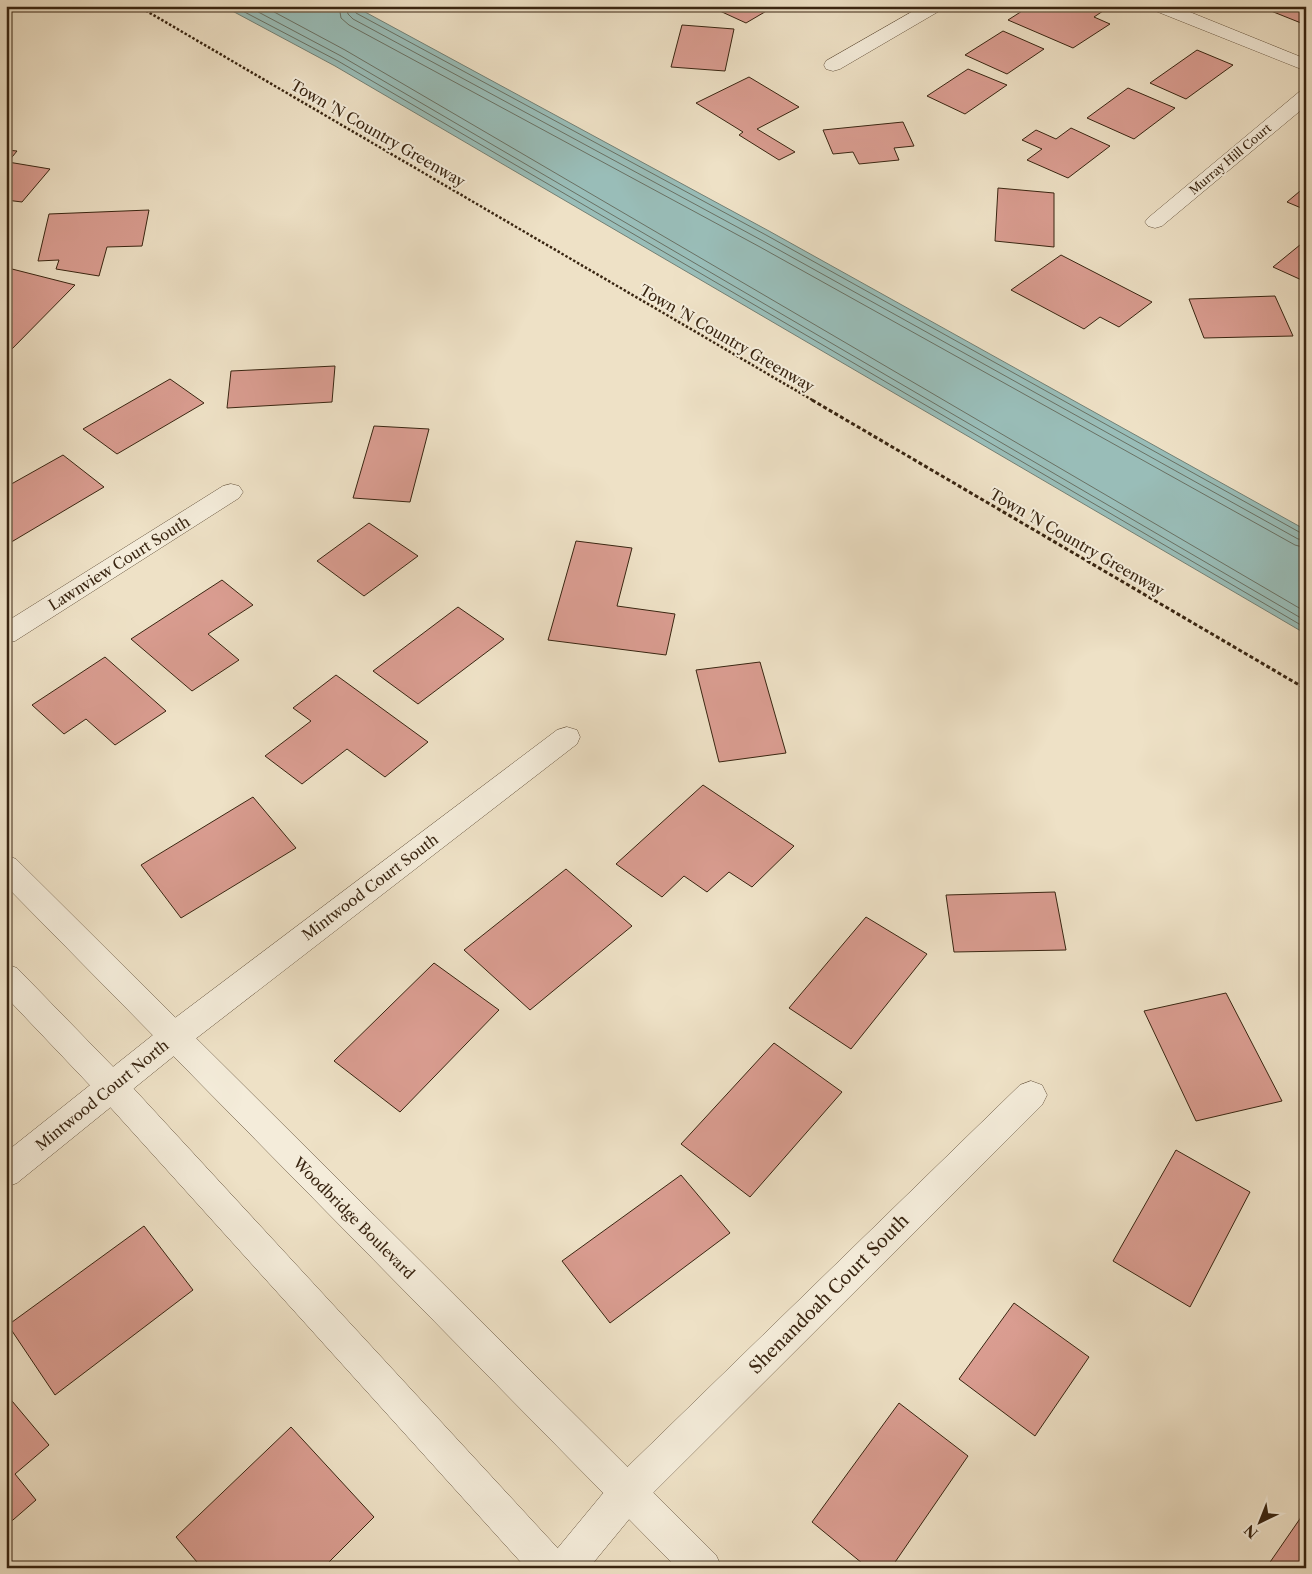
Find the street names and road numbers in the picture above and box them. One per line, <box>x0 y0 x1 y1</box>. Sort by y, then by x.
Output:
street label: Town 'N Country Greenway <box>287 75 469 191</box>
street label: Murray Hill Court <box>1186 120 1275 198</box>
street label: Town 'N Country Greenway <box>636 280 818 396</box>
street label: Town 'N Country Greenway <box>986 484 1168 600</box>
street label: Lawnview Court South <box>45 511 194 614</box>
street label: Mintwood Court South <box>298 829 442 944</box>
street label: Mintwood Court North <box>32 1035 173 1155</box>
street label: Woodbridge Boulevard <box>288 1152 419 1283</box>
street label: Shenandoah Court South <box>745 1210 913 1378</box>

